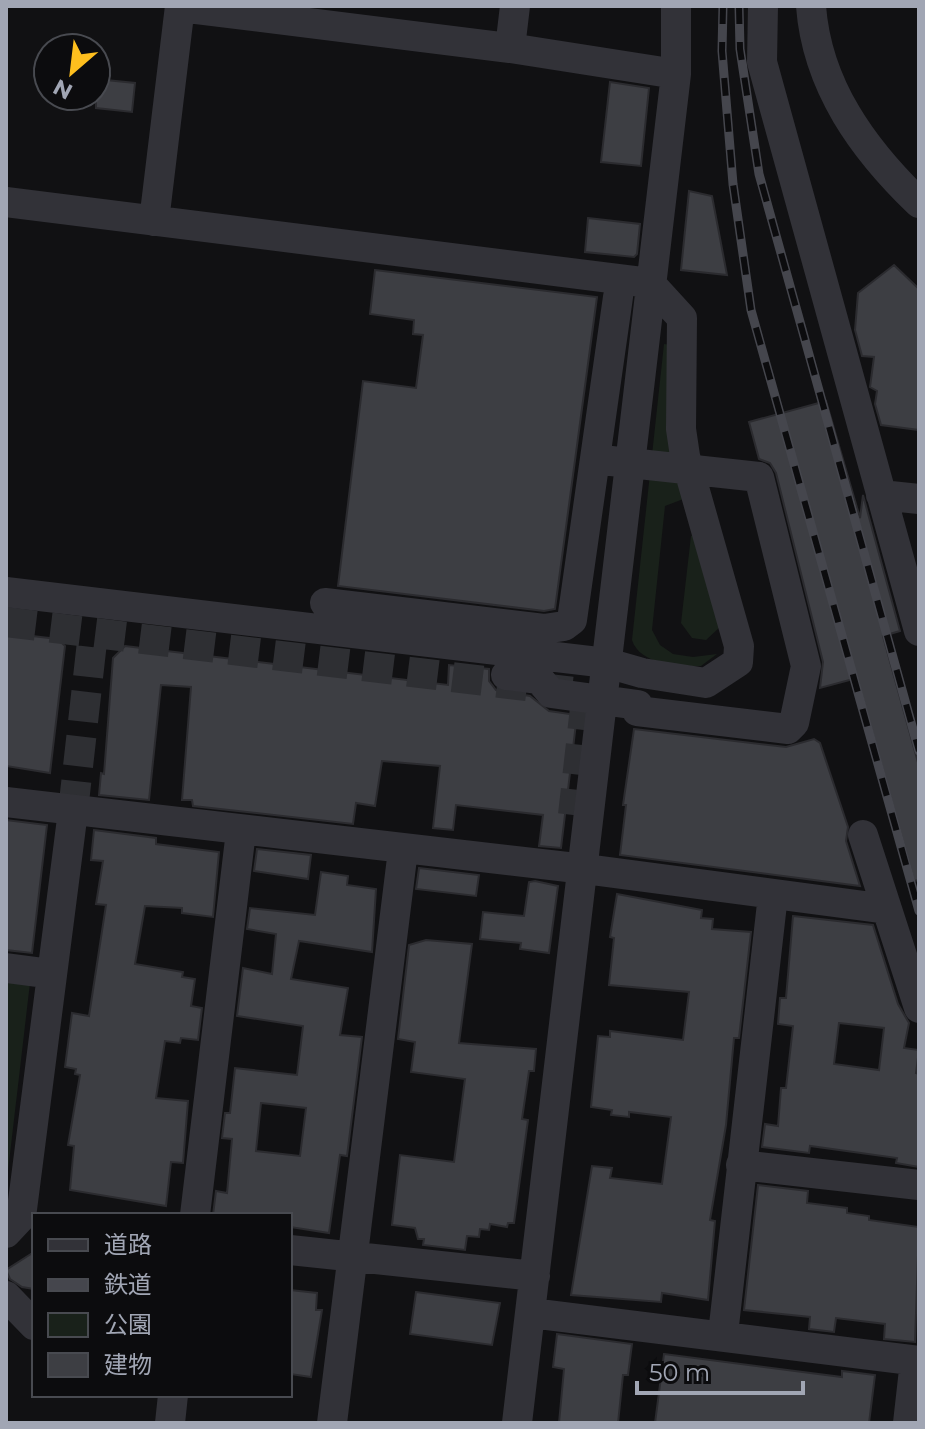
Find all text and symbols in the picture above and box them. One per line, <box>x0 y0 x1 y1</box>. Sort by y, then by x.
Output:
north arrow <box>32 32 112 112</box>
text: N <box>49 73 77 105</box>
legend <box>32 1213 292 1397</box>
text: 道路 <box>104 1230 152 1259</box>
text: 鉄道 <box>104 1270 152 1299</box>
text: 公園 <box>104 1310 152 1339</box>
scale bar <box>637 1345 803 1395</box>
text: 建物 <box>104 1350 152 1379</box>
text: 50 m <box>649 1358 710 1387</box>

